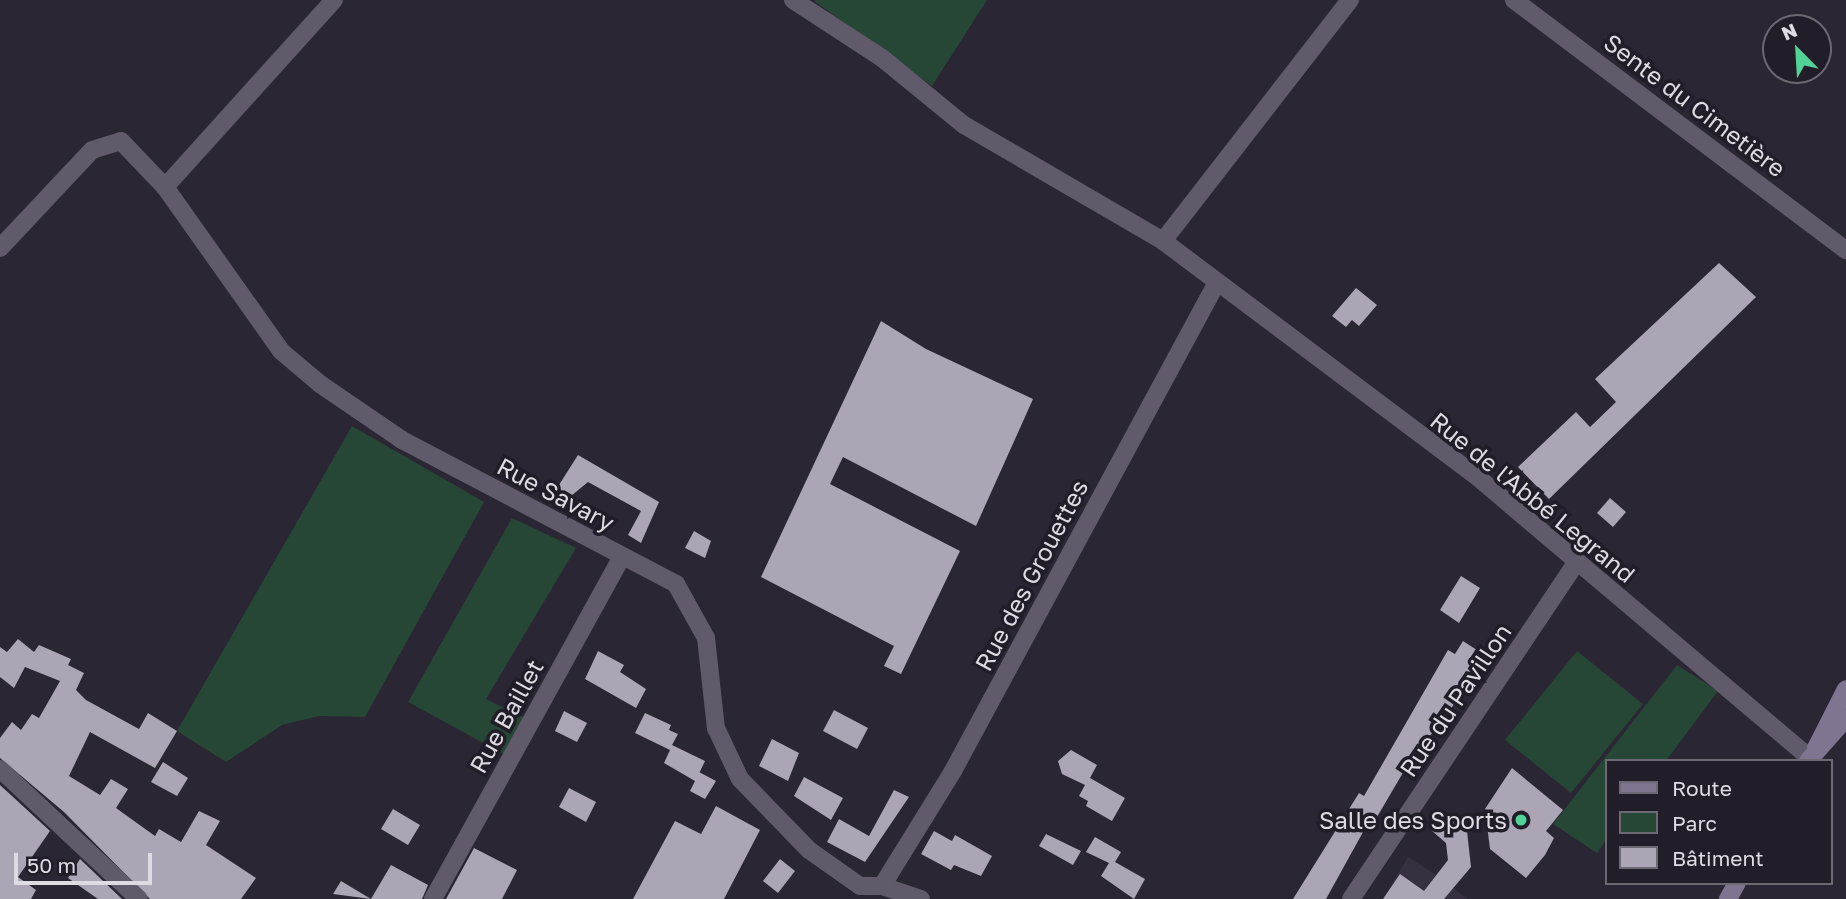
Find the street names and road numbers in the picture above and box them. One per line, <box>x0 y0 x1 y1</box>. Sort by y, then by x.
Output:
street label: Sente du Cimetière <box>1599 27 1791 183</box>
street label: Rue de l'Abbé Legrand <box>1425 406 1641 588</box>
street label: Rue Savary <box>493 451 619 537</box>
street label: Rue des Grouettes <box>968 475 1094 675</box>
street label: Rue du Pavillon <box>1393 618 1517 782</box>
street label: Rue Baillet <box>463 654 549 778</box>

